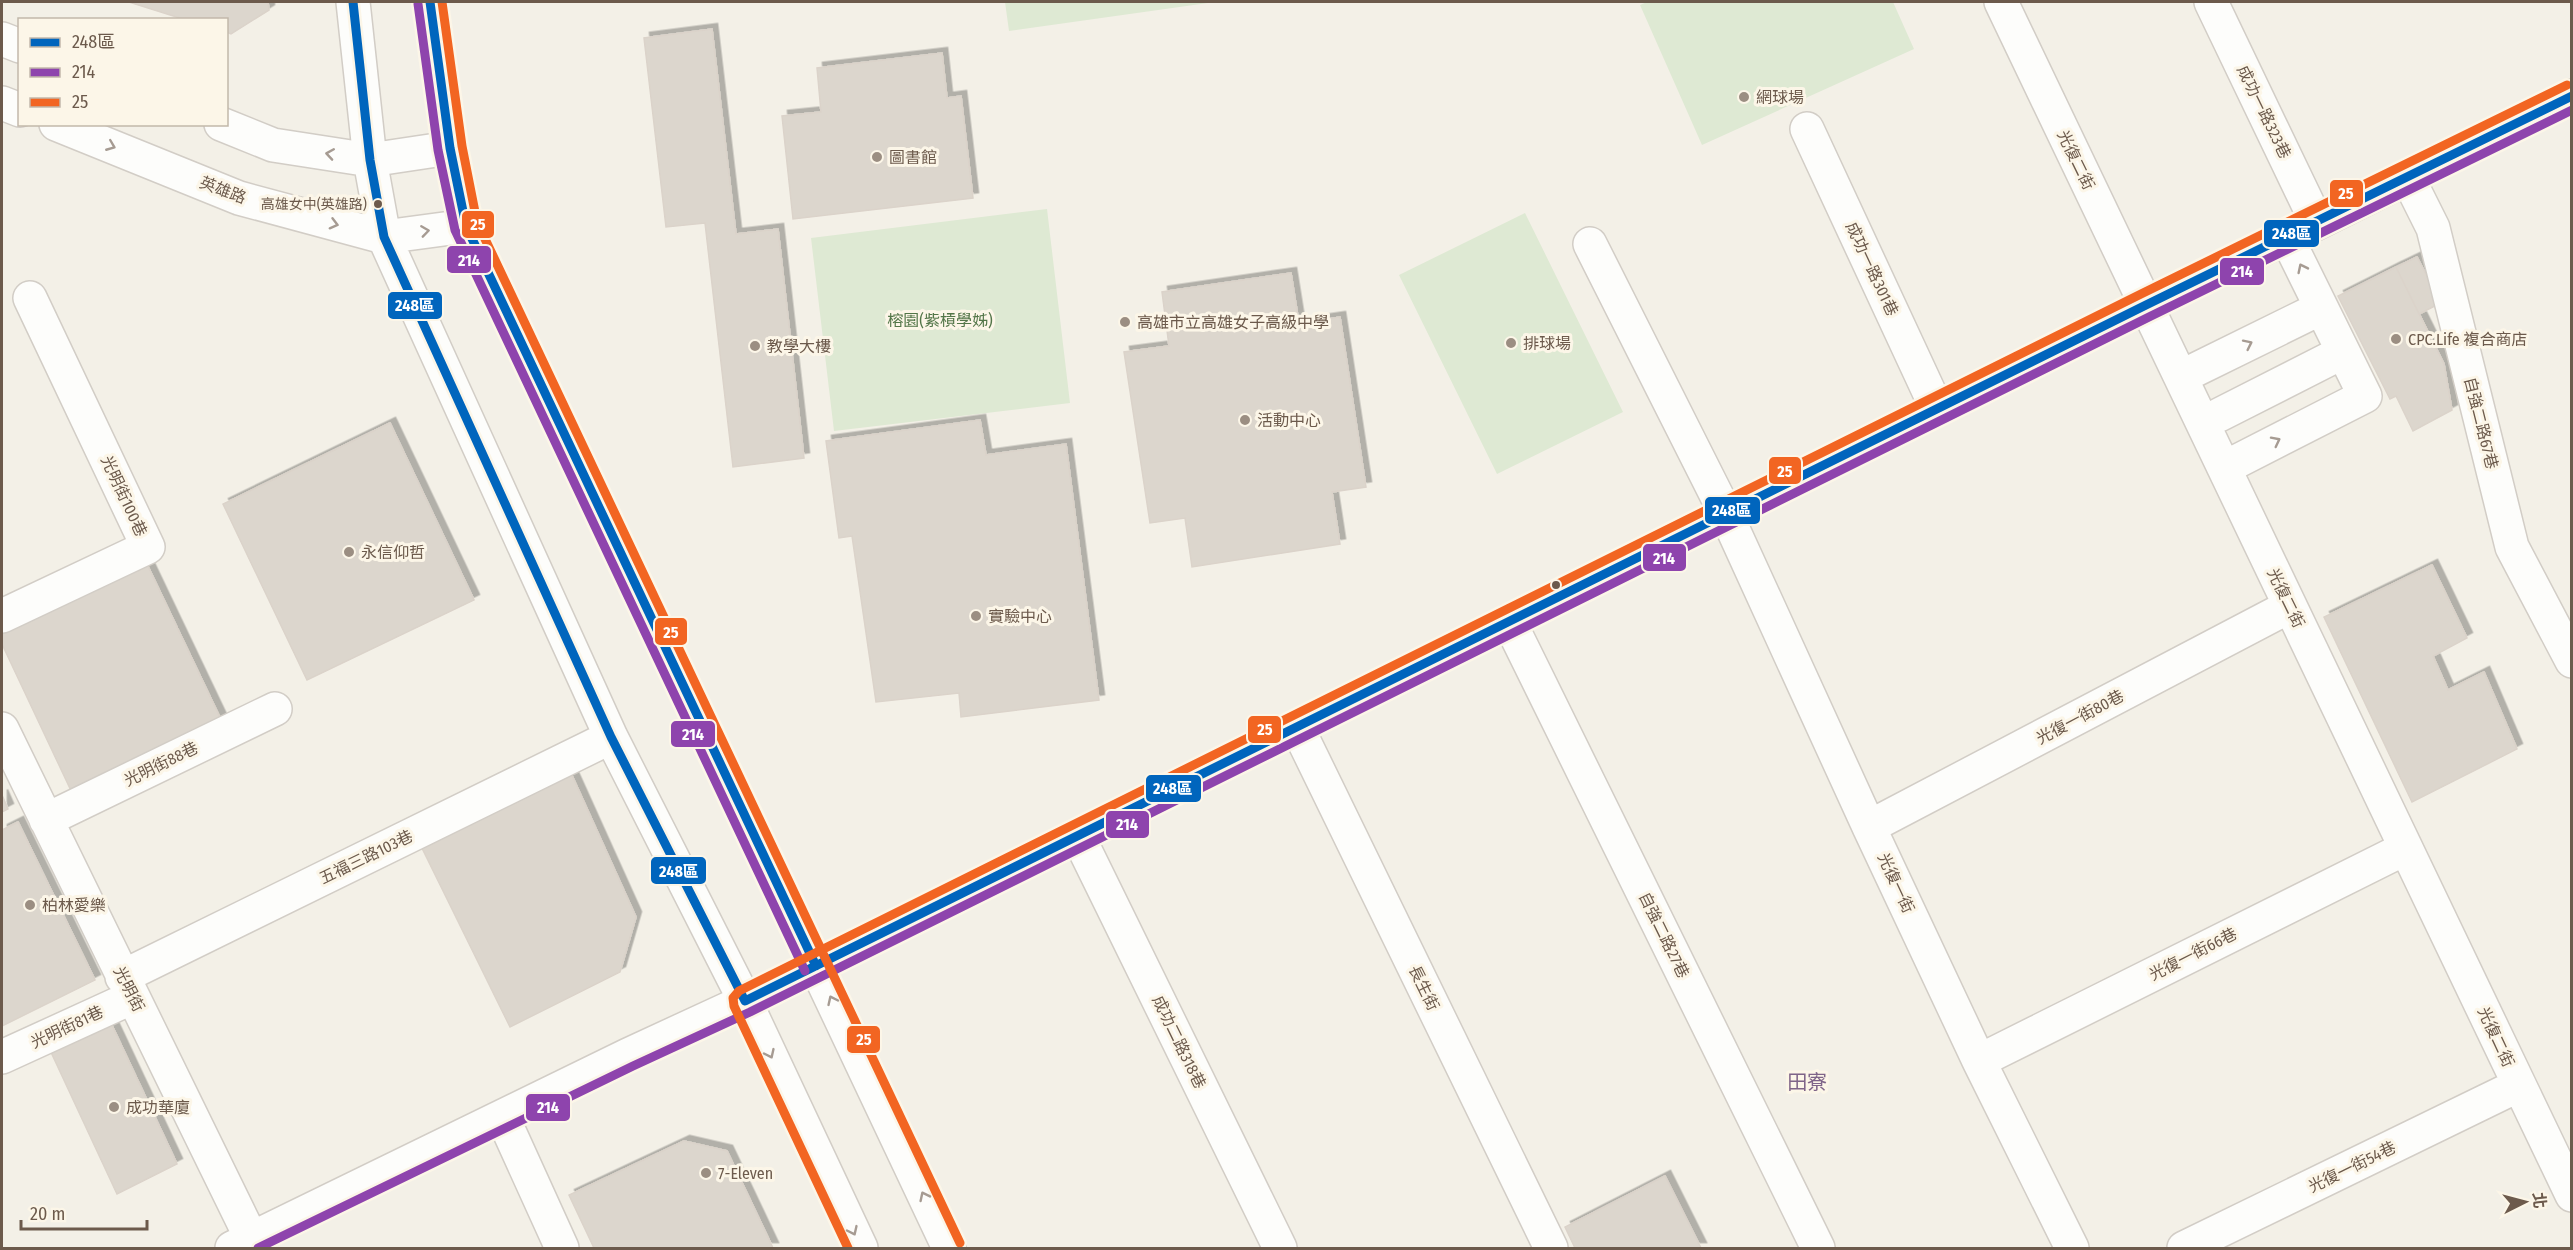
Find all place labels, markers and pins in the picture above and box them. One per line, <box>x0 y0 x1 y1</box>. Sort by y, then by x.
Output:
place label: 網球場 <box>1756 88 1804 107</box>
marker: 網球場 <box>1737 90 1751 104</box>
place label: 圖書館 <box>889 148 937 167</box>
marker: 圖書館 <box>870 150 884 164</box>
place label: 高雄女中(英雄路) <box>261 196 367 213</box>
marker: 高雄女中(英雄路) <box>372 198 384 210</box>
place label: 高雄市立高雄女子高級中學 <box>1137 313 1329 332</box>
marker: 高雄市立高雄女子高級中學 <box>1118 315 1132 329</box>
place label: CPC.Life 複合商店 <box>2408 330 2528 349</box>
marker: CPC.Life 複合商店 <box>2389 332 2403 346</box>
place label: 排球場 <box>1523 334 1571 353</box>
marker: 排球場 <box>1504 336 1518 350</box>
place label: 教學大樓 <box>767 337 831 356</box>
marker: 教學大樓 <box>748 339 762 353</box>
place label: 活動中心 <box>1257 411 1321 430</box>
marker: 活動中心 <box>1238 413 1252 427</box>
place label: 永信仰哲 <box>361 543 425 562</box>
marker: 永信仰哲 <box>342 545 356 559</box>
unlabelled marker <box>1550 579 1562 591</box>
place label: 實驗中心 <box>988 607 1052 626</box>
marker: 實驗中心 <box>969 609 983 623</box>
place label: 柏林愛樂 <box>42 896 106 915</box>
marker: 柏林愛樂 <box>23 898 37 912</box>
place label: 成功華廈 <box>126 1098 190 1117</box>
marker: 成功華廈 <box>107 1100 121 1114</box>
place label: 7-Eleven <box>718 1164 773 1183</box>
marker: 7-Eleven <box>699 1166 713 1180</box>

